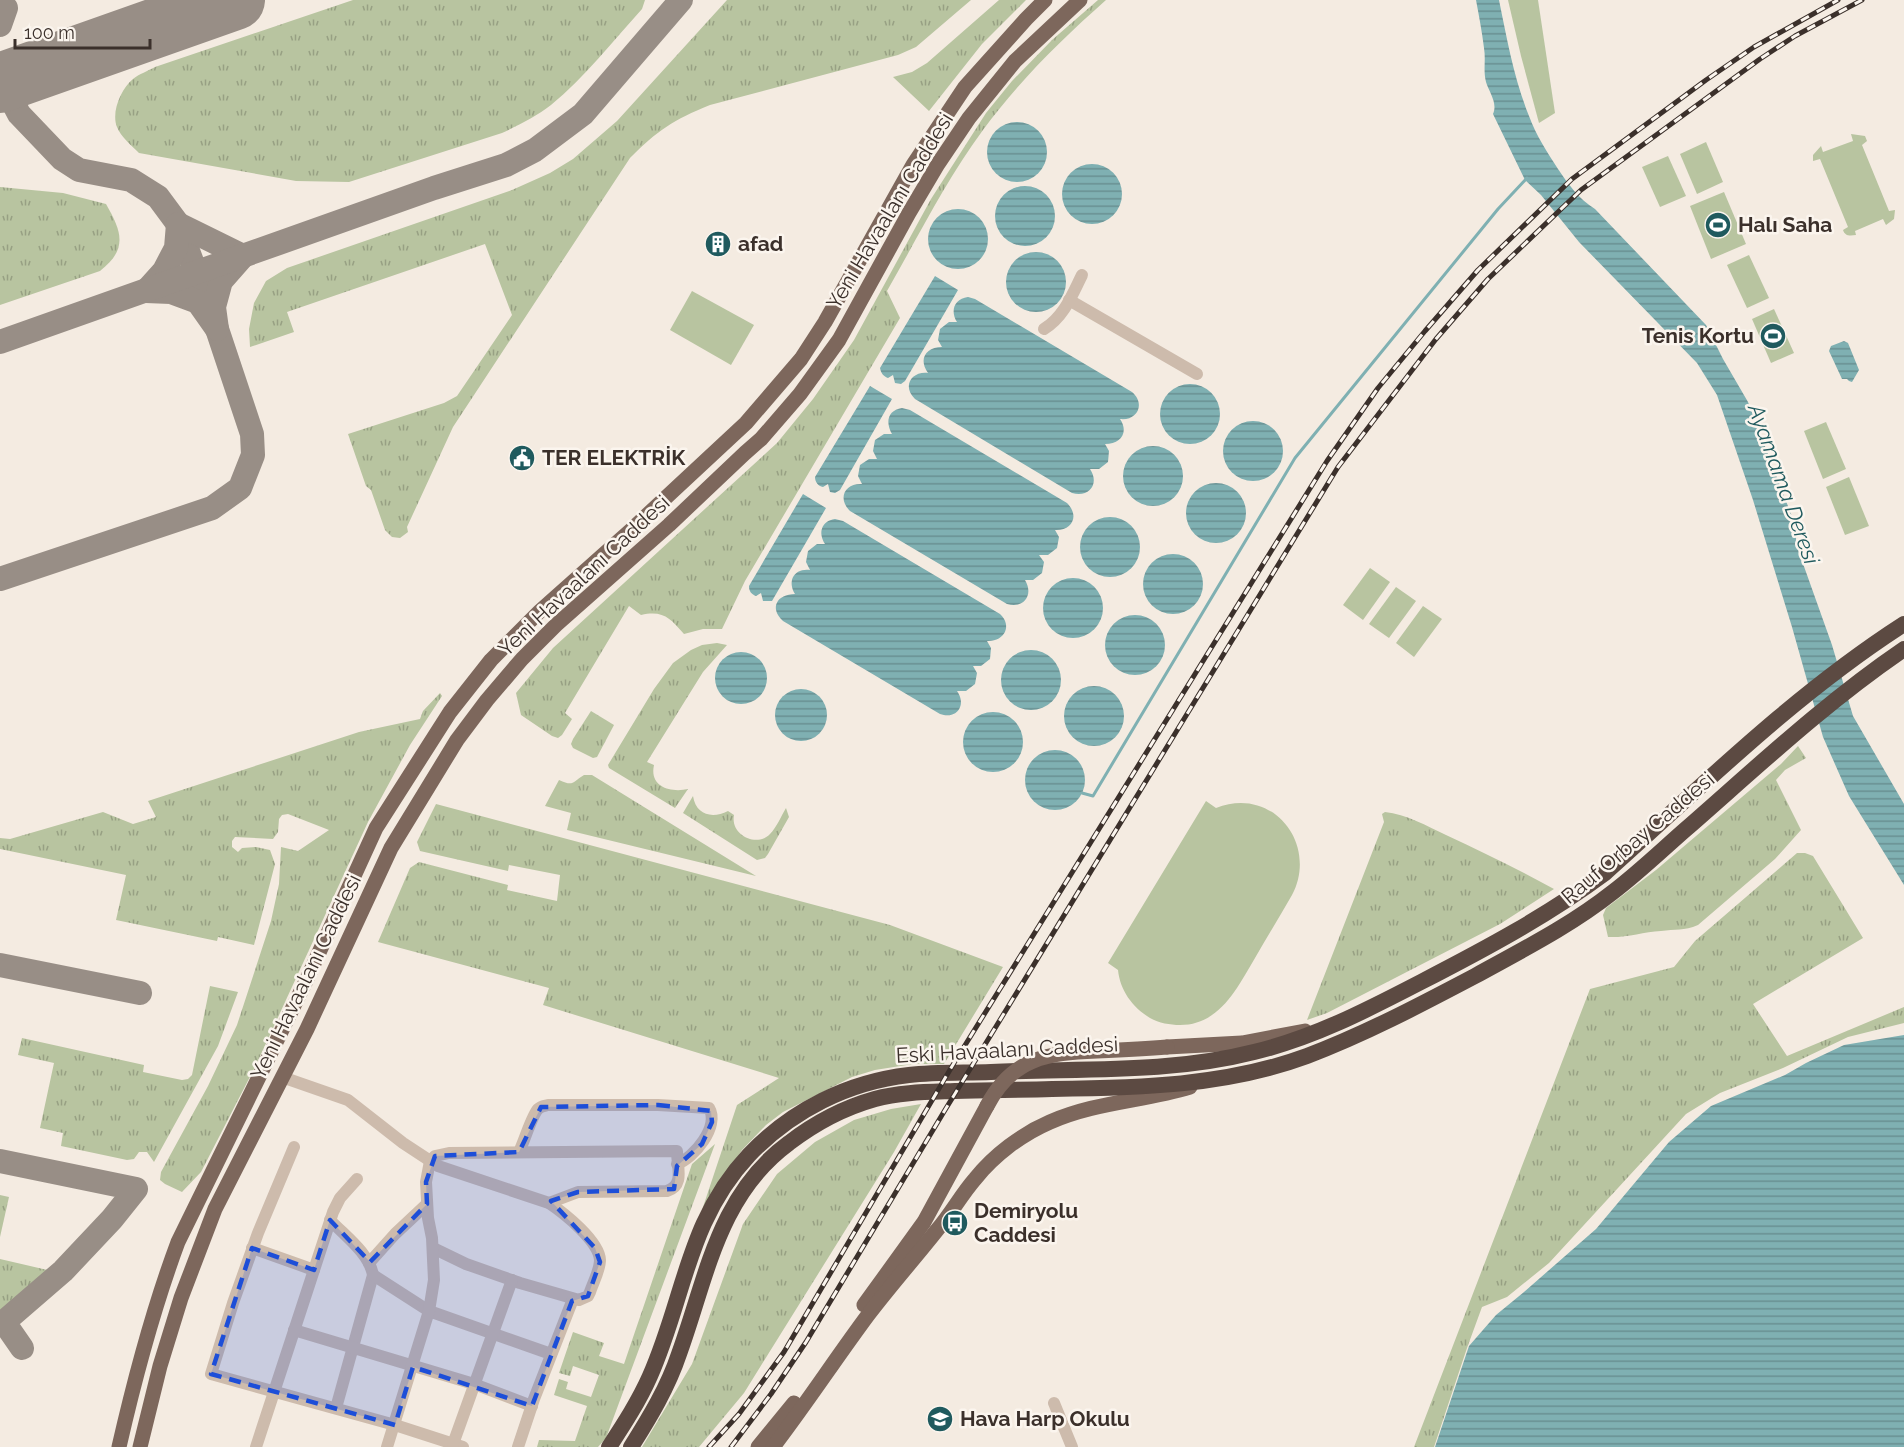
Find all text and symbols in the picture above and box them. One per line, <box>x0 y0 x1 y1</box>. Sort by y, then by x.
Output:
scale bar <box>15 12 150 50</box>
text: 100 m <box>24 22 75 43</box>
street label: Yeni Havaalanı Caddesi <box>821 108 958 314</box>
sports icon: Halı Saha <box>1703 210 1733 240</box>
place label: Halı Saha <box>1738 212 1832 237</box>
building icon: afad <box>703 229 733 259</box>
place label: afad <box>738 231 783 256</box>
sports icon: Tenis Kortu <box>1758 321 1788 351</box>
place label: Tenis Kortu <box>1642 323 1754 348</box>
water label: Ayamama Deresi <box>1743 399 1826 569</box>
public building icon: TER ELEKTRİK <box>507 443 537 473</box>
place label: TER ELEKTRİK <box>542 445 686 470</box>
street label: Yeni Havaalanı Caddesi <box>493 490 674 661</box>
street label: Rauf Orbay Caddesi <box>1556 766 1719 909</box>
street label: Yeni Havaalanı Caddesi <box>245 870 366 1083</box>
street label: Eski Havaalanı Caddesi <box>895 1031 1119 1068</box>
place label: Demiryolu Caddesi <box>974 1198 1078 1247</box>
bus stop icon: Demiryolu Caddesi <box>940 1208 970 1238</box>
school or university icon: Hava Harp Okulu <box>925 1404 955 1434</box>
place label: Hava Harp Okulu <box>960 1406 1130 1431</box>

